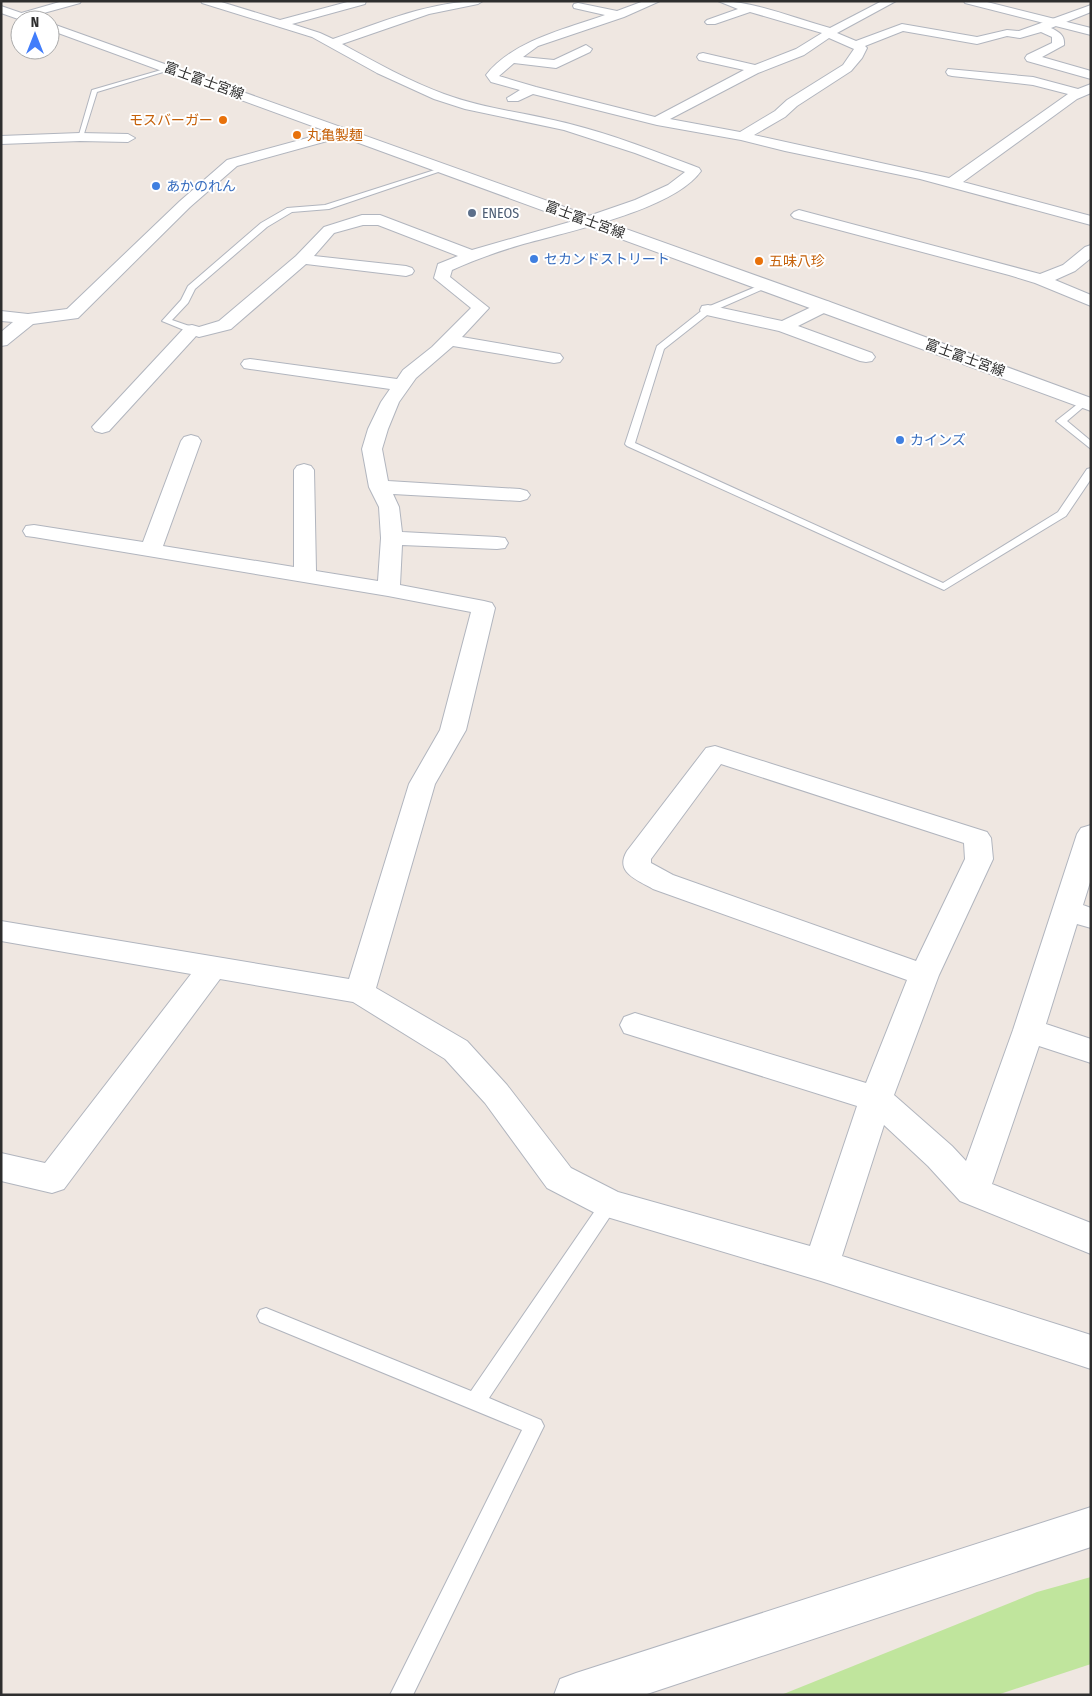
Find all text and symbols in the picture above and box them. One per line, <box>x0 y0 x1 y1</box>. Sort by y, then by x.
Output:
north arrow <box>10 10 60 60</box>
text: N <box>31 14 39 31</box>
street label: 富士富士宮線 <box>162 59 246 103</box>
place label: モスバーガー <box>129 112 213 129</box>
marker: モスバーガー <box>217 114 229 126</box>
place label: 丸亀製麺 <box>307 127 363 144</box>
marker: 丸亀製麺 <box>291 129 303 141</box>
place label: あかのれん <box>166 178 236 195</box>
marker: あかのれん <box>150 180 162 192</box>
street label: 富士富士宮線 <box>543 198 627 242</box>
place label: ENEOS <box>482 205 519 222</box>
marker: ENEOS <box>466 207 478 219</box>
place label: セカンドストリート <box>544 251 670 268</box>
marker: セカンドストリート <box>528 253 540 265</box>
place label: 五味八珍 <box>769 253 825 270</box>
marker: 五味八珍 <box>753 255 765 267</box>
street label: 富士富士宮線 <box>923 336 1007 380</box>
place label: カインズ <box>910 432 966 449</box>
marker: カインズ <box>894 434 906 446</box>

